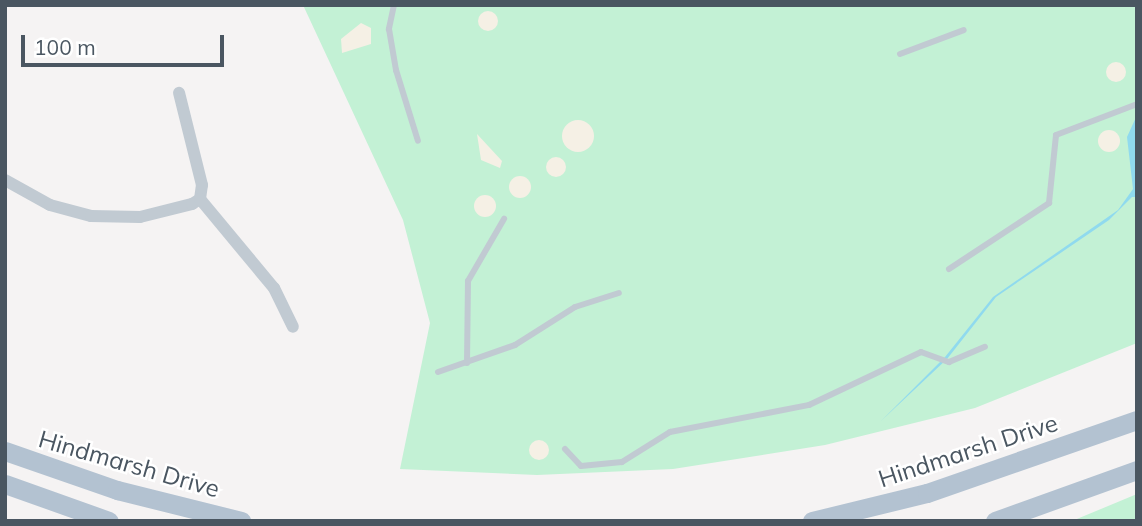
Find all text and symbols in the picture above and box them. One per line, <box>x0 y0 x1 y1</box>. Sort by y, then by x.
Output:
scale bar <box>24 21 228 65</box>
text: 100 m <box>34 34 96 60</box>
street label: Hindmarsh Drive <box>875 408 1061 494</box>
street label: Hindmarsh Drive <box>35 424 223 504</box>

